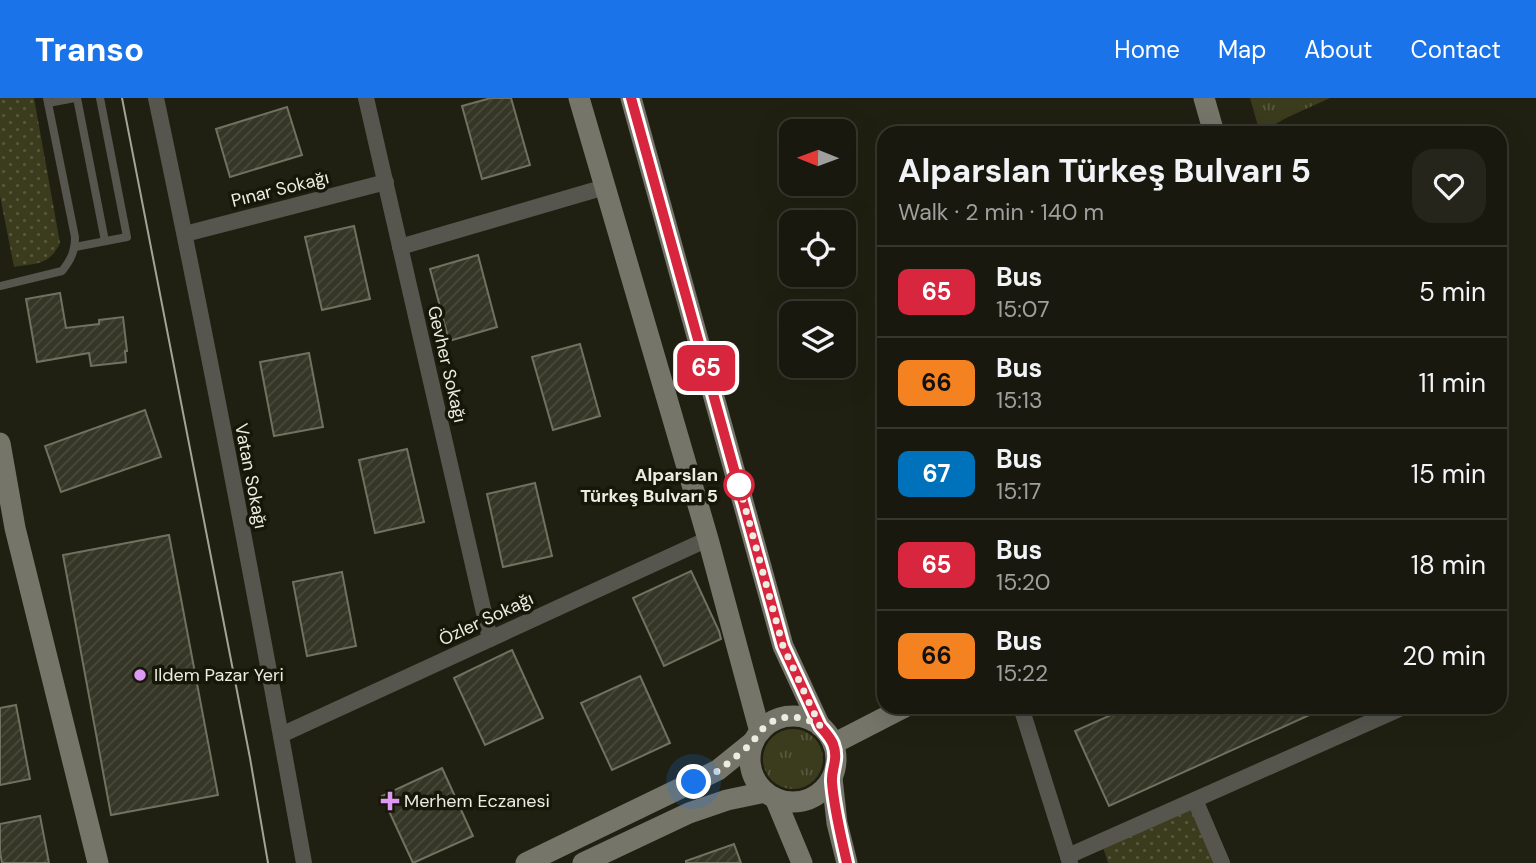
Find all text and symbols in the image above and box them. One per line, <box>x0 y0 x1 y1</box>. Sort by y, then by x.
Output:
text: Transo <box>35 28 144 71</box>
text: Home <box>1114 34 1180 65</box>
text: Map <box>1218 34 1266 65</box>
text: About <box>1304 34 1373 65</box>
text: Contact <box>1411 34 1501 65</box>
north arrow <box>779 119 856 196</box>
map controls <box>779 119 856 378</box>
text: Alparslan Türkeş Bulvarı 5 <box>898 149 1311 192</box>
button: heart <box>1412 149 1486 223</box>
street label: Pınar Sokağı <box>229 165 331 213</box>
text: Walk · 2 min · 140 m <box>898 197 1104 227</box>
button: locate <box>779 210 856 287</box>
text: Bus <box>996 260 1042 294</box>
text: 5 min <box>1419 275 1486 309</box>
text: 65 <box>922 276 951 307</box>
text: 15:07 <box>996 294 1050 324</box>
button: layers <box>779 301 856 378</box>
street label: Gevher Sokağı <box>422 303 472 425</box>
line badge: 65 <box>674 345 738 391</box>
text: Bus <box>996 351 1042 385</box>
text: 65 <box>691 352 721 383</box>
text: 11 min <box>1419 366 1486 400</box>
text: 66 <box>921 367 952 398</box>
text: 15:13 <box>996 385 1043 415</box>
street label: Vatan Sokağı <box>229 421 273 531</box>
text: Bus <box>996 442 1042 476</box>
text: 15 min <box>1411 457 1486 491</box>
text: 67 <box>923 458 950 489</box>
place label: Alparslan Türkeş Bulvarı 5 <box>580 463 718 508</box>
marker: Alparslan Türkeş Bulvarı 5 <box>724 470 754 500</box>
text: 15:17 <box>996 476 1041 506</box>
text: Bus <box>996 533 1042 567</box>
text: 18 min <box>1411 548 1486 582</box>
text: 65 <box>922 549 951 580</box>
text: 15:20 <box>996 567 1051 597</box>
street label: Özler Sokağı <box>435 587 537 651</box>
text: Bus <box>996 624 1042 658</box>
text: 20 min <box>1402 639 1486 673</box>
text: 66 <box>921 640 952 671</box>
text: 15:22 <box>996 658 1048 688</box>
place label: Ildem Pazar Yeri <box>154 663 284 687</box>
marker: Ildem Pazar Yeri <box>132 667 148 683</box>
your location <box>676 764 711 799</box>
place label: Merhem Eczanesi <box>404 789 550 813</box>
marker: Merhem Eczanesi <box>382 793 398 809</box>

